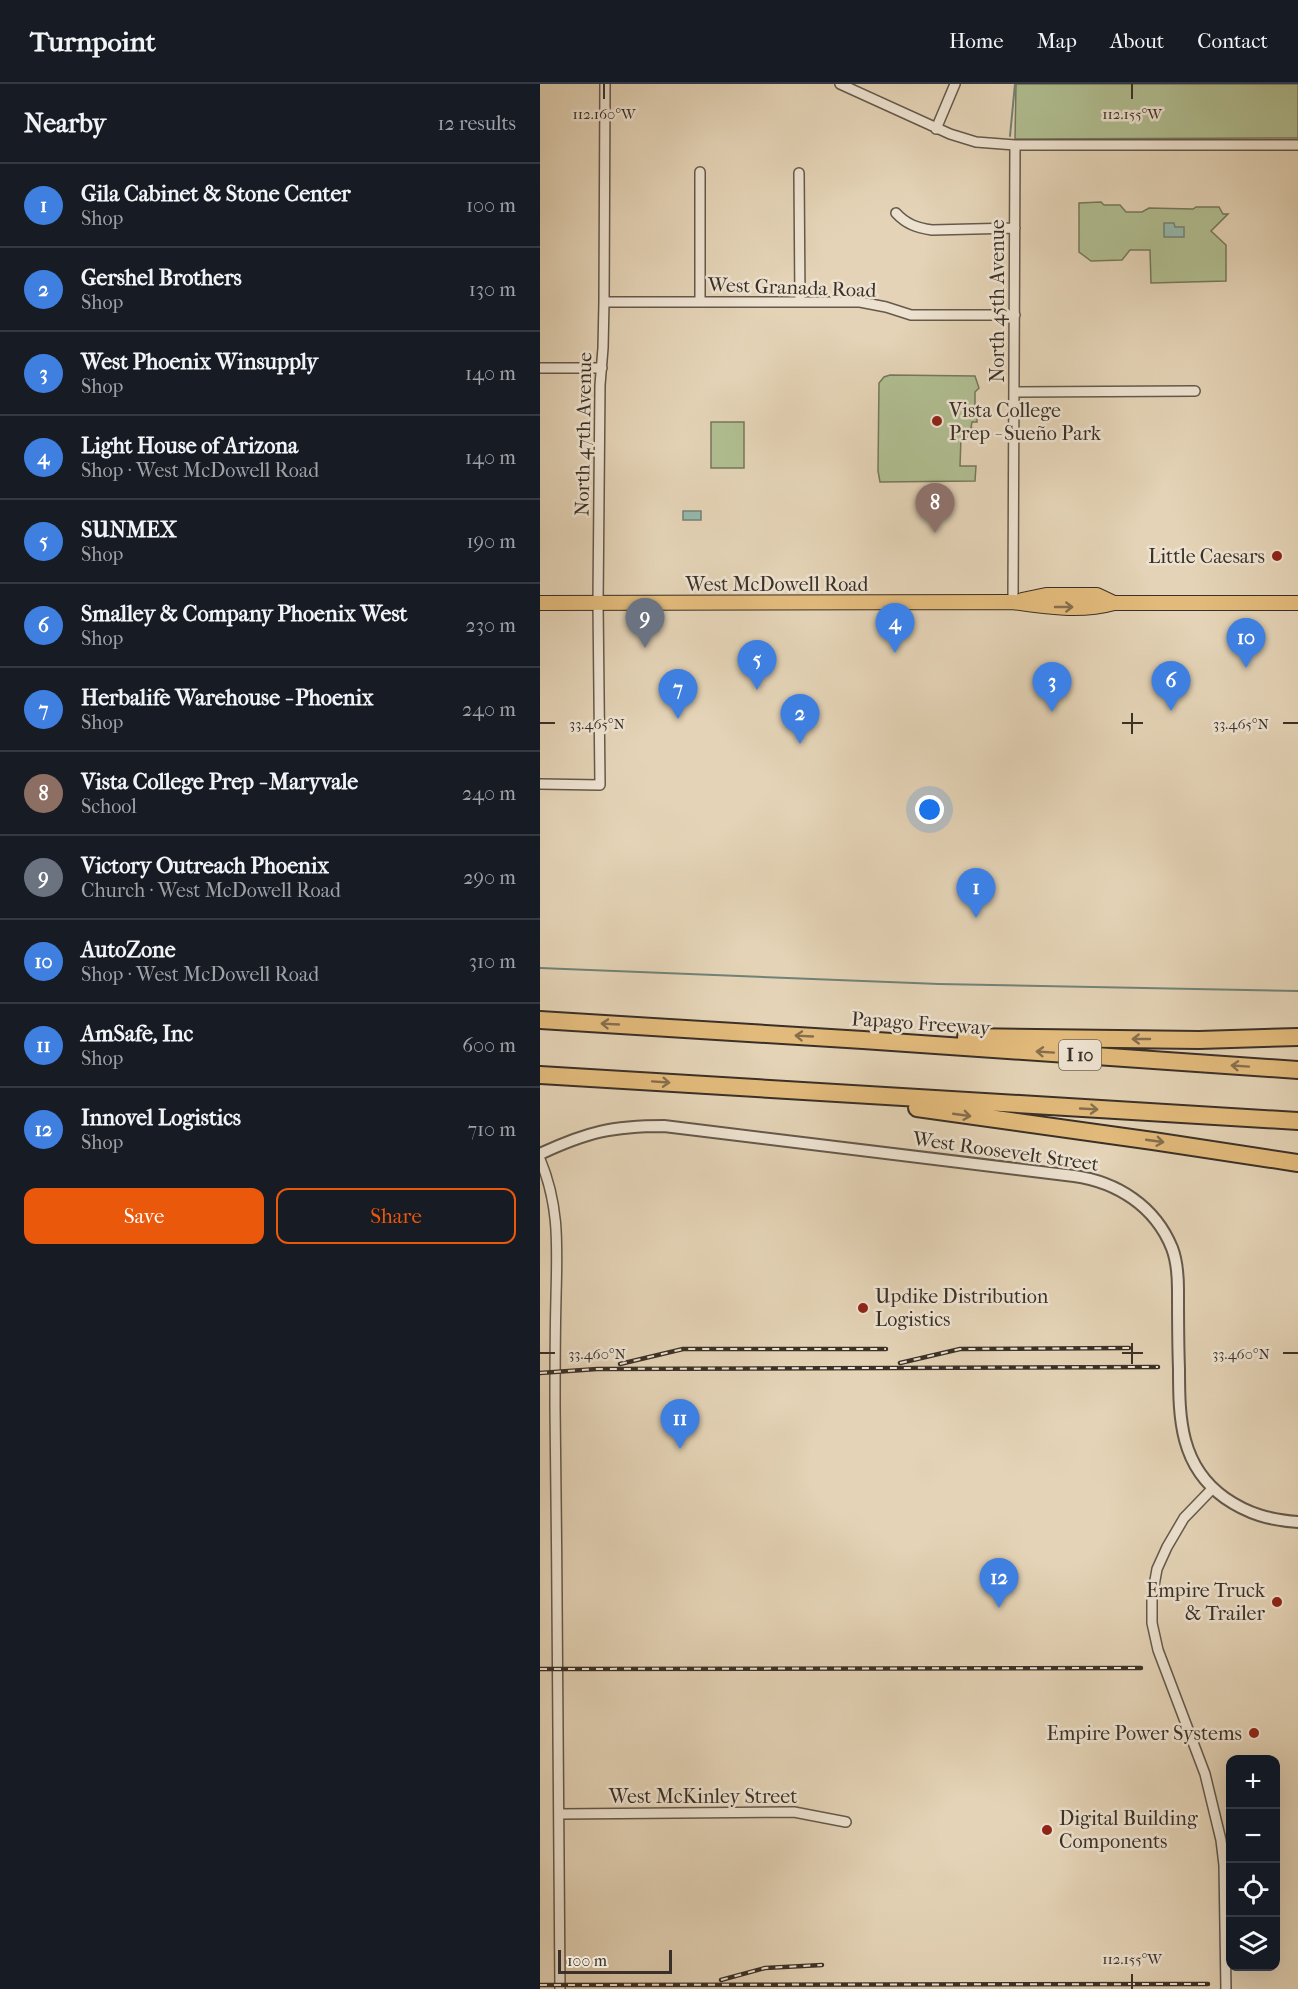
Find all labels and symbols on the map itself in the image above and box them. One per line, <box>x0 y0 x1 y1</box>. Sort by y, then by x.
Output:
text: 112.160°W <box>572 105 637 123</box>
text: 112.155°W <box>1102 105 1163 123</box>
street label: North 45th Avenue <box>986 219 1009 383</box>
street label: West Granada Road <box>706 273 878 302</box>
street label: North 47th Avenue <box>571 352 596 516</box>
place label: Vista College Prep - Sueño Park <box>948 399 1102 445</box>
marker: Vista College Prep - Sueño Park <box>930 414 944 428</box>
pin: 8 <box>916 484 954 533</box>
place label: Little Caesars <box>1148 545 1265 568</box>
marker: Little Caesars <box>1270 549 1284 563</box>
street label: West McDowell Road <box>684 573 870 596</box>
pin: 9 <box>626 598 664 648</box>
one-way arrow <box>1053 601 1073 613</box>
pin: 4 <box>876 604 914 653</box>
pin: 10 <box>1226 618 1266 668</box>
pin: 5 <box>738 640 776 690</box>
pin: 3 <box>1032 662 1072 712</box>
pin: 6 <box>1152 662 1190 711</box>
pin: 7 <box>658 670 698 719</box>
pin: 2 <box>780 694 820 744</box>
text: 33.465°N <box>569 715 626 733</box>
text: 33.465°N <box>1213 715 1270 733</box>
your location <box>915 795 944 824</box>
pin: 1 <box>956 868 996 918</box>
street label: Papago Freeway <box>851 1007 993 1040</box>
one-way arrow <box>600 1019 620 1030</box>
one-way arrow <box>795 1031 815 1042</box>
one-way arrow <box>1131 1033 1151 1045</box>
road number: I 10 <box>1059 1040 1101 1070</box>
one-way arrow <box>1036 1047 1056 1058</box>
one-way arrow <box>1230 1060 1250 1071</box>
one-way arrow <box>651 1077 671 1088</box>
one-way arrow <box>1079 1103 1099 1114</box>
one-way arrow <box>952 1109 972 1120</box>
street label: West Roosevelt Street <box>910 1127 1100 1176</box>
one-way arrow <box>1145 1136 1165 1147</box>
place label: Updike Distribution Logistics <box>875 1285 1049 1331</box>
marker: Updike Distribution Logistics <box>856 1301 870 1315</box>
text: 33.460°N <box>568 1345 626 1363</box>
text: 33.460°N <box>1212 1345 1270 1363</box>
pin: 11 <box>660 1400 700 1449</box>
pin: 12 <box>980 1558 1018 1608</box>
place label: Empire Truck & Trailer <box>1146 1579 1266 1625</box>
marker: Empire Truck & Trailer <box>1270 1595 1284 1609</box>
place label: Empire Power Systems <box>1046 1722 1242 1745</box>
marker: Empire Power Systems <box>1247 1726 1261 1740</box>
street label: West McKinley Street <box>608 1785 797 1808</box>
place label: Digital Building Components <box>1059 1807 1198 1853</box>
marker: Digital Building Components <box>1040 1823 1054 1837</box>
scale bar <box>558 1947 672 1974</box>
text: 112.155°W <box>1102 1950 1163 1968</box>

